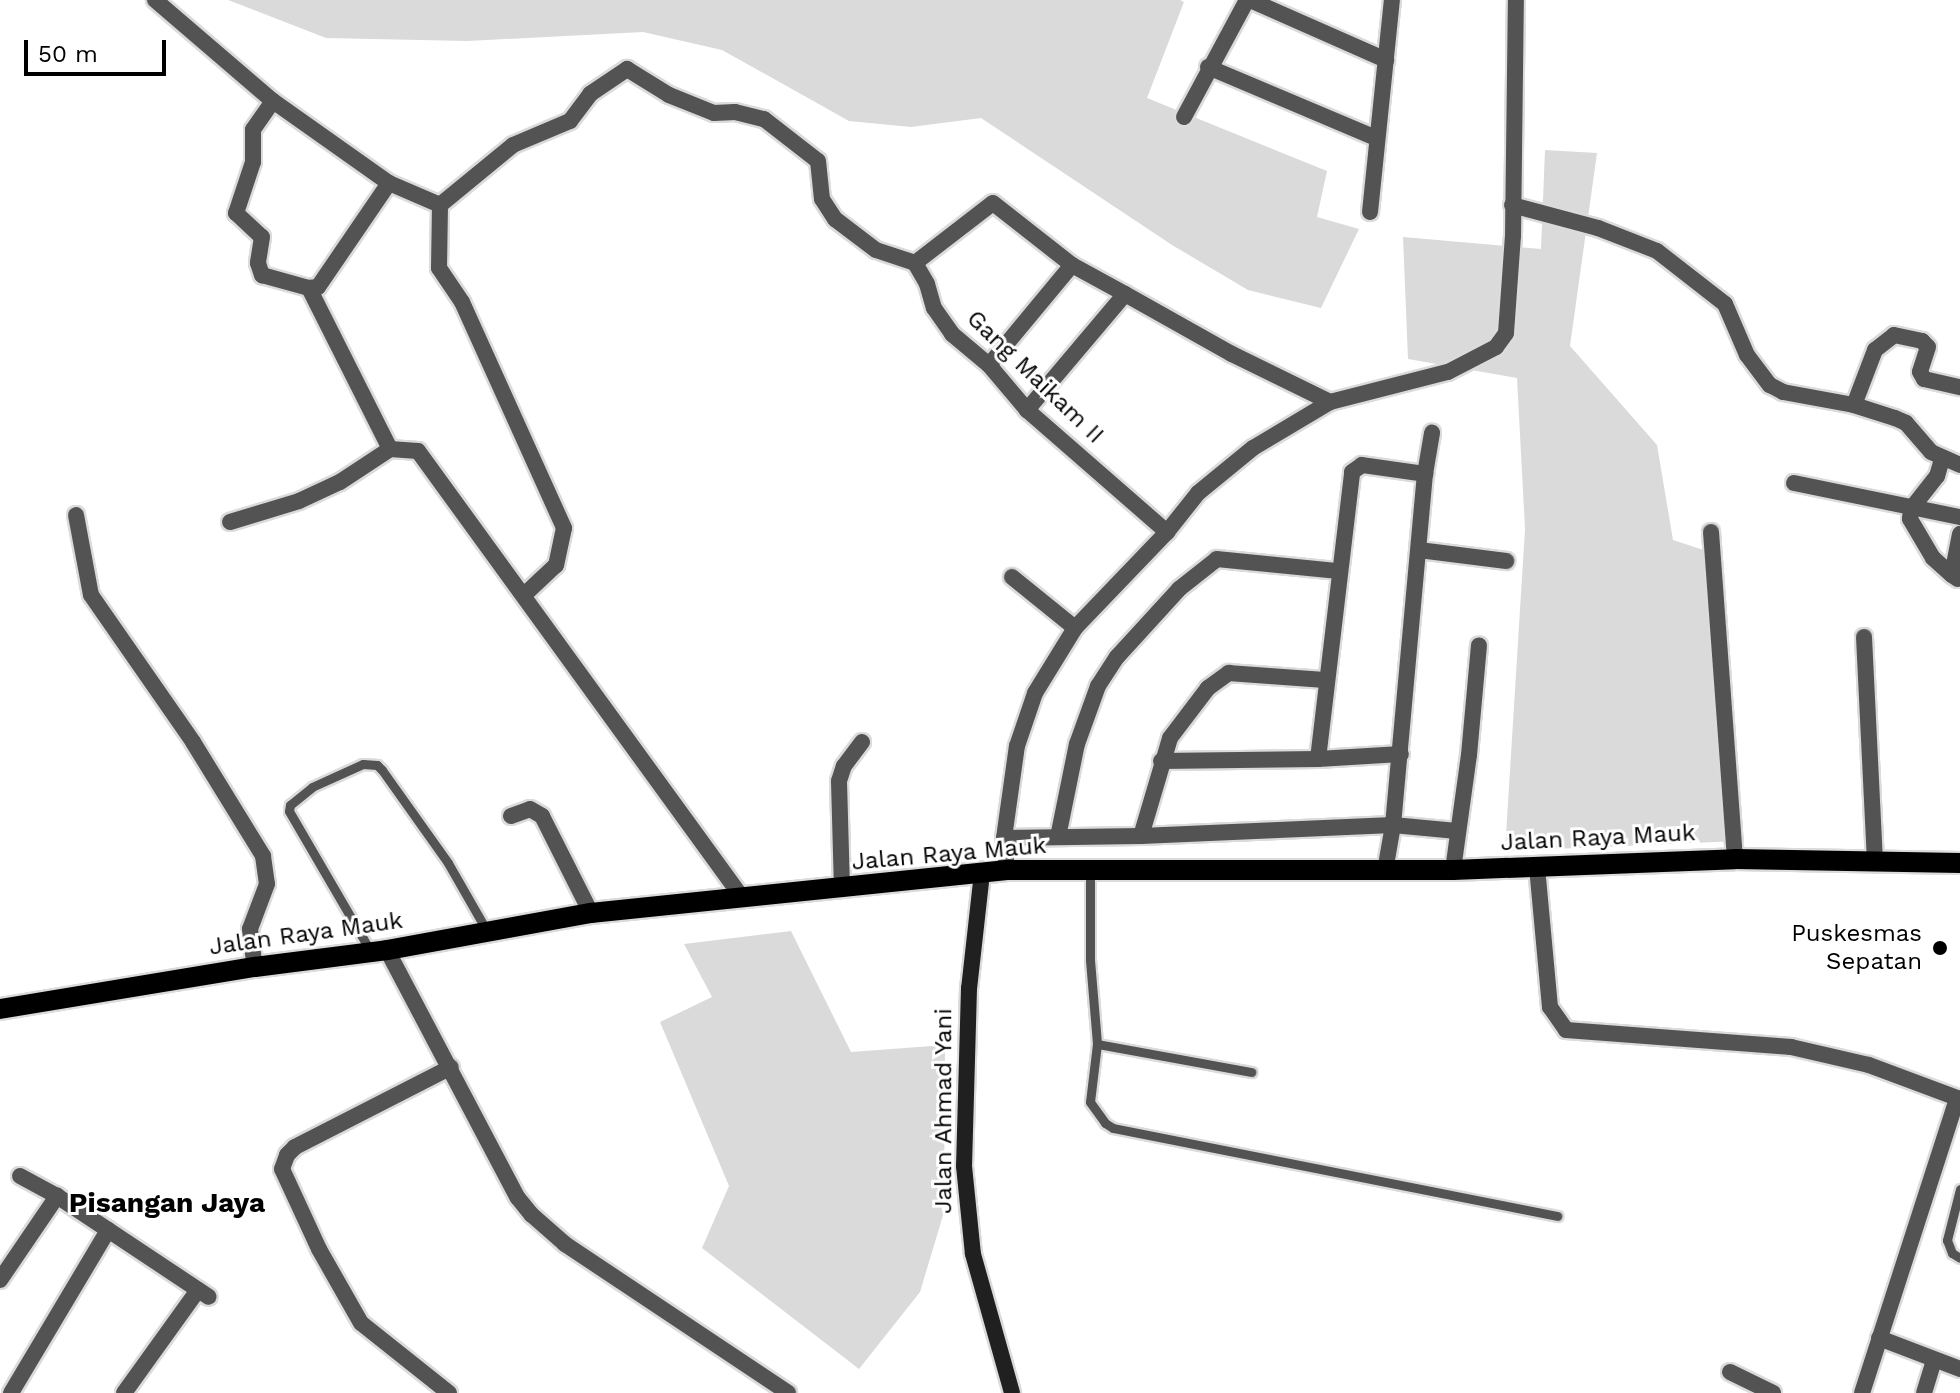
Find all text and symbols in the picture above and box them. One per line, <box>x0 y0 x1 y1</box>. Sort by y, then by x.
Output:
scale bar <box>28 24 170 74</box>
text: 50 m <box>38 40 98 68</box>
street label: Gang Maikam II <box>961 304 1109 450</box>
street label: Jalan Raya Mauk <box>1500 818 1696 858</box>
street label: Jalan Raya Mauk <box>850 831 1048 877</box>
street label: Jalan Raya Mauk <box>207 906 405 962</box>
place label: Puskesmas Sepatan <box>1791 920 1922 976</box>
marker: Puskesmas Sepatan <box>1929 937 1951 959</box>
street label: Jalan Ahmad Yani <box>930 1007 958 1215</box>
district label: Pisangan Jaya <box>69 1186 265 1220</box>

